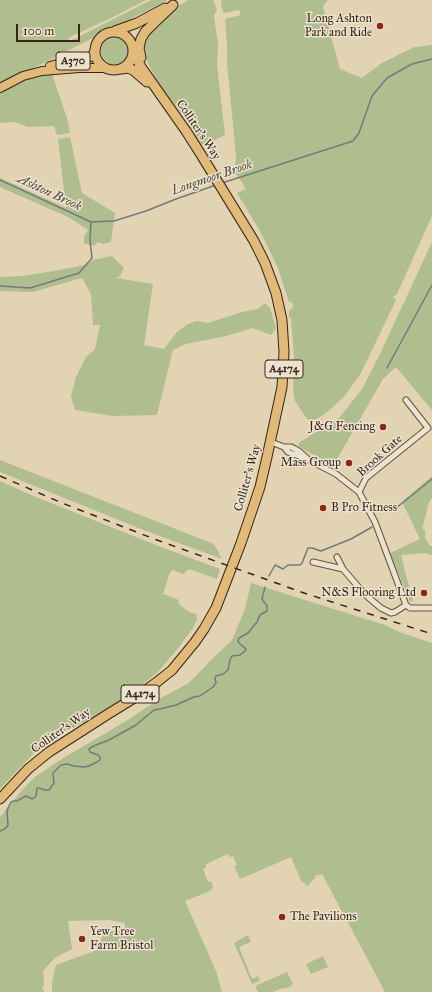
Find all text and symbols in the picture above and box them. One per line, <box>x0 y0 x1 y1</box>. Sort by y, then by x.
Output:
place label: Long Ashton Park and Ride <box>305 12 372 40</box>
scale bar <box>18 16 82 42</box>
marker: Long Ashton Park and Ride <box>375 21 385 31</box>
text: 100 m <box>23 24 54 38</box>
road number: A370 <box>56 52 90 70</box>
street label: Colliter's Way <box>173 97 223 163</box>
water label: Longmoor Brook <box>170 157 254 199</box>
water label: Ashton Brook <box>14 171 84 215</box>
road number: A4174 <box>265 360 303 378</box>
place label: J&G Fencing <box>309 420 375 434</box>
marker: J&G Fencing <box>378 422 388 432</box>
street label: Brook Gate <box>354 432 406 480</box>
street label: Colliter's Way <box>232 443 264 513</box>
place label: Mass Group <box>280 456 341 470</box>
marker: Mass Group <box>344 458 354 468</box>
place label: B Pro Fitness <box>331 501 397 515</box>
marker: B Pro Fitness <box>318 503 328 513</box>
place label: N&S Flooring Ltd <box>321 586 416 600</box>
marker: N&S Flooring Ltd <box>419 588 429 598</box>
road number: A4174 <box>121 685 159 703</box>
street label: Colliter's Way <box>29 705 93 757</box>
place label: The Pavilions <box>290 910 357 924</box>
marker: The Pavilions <box>277 912 287 922</box>
place label: Yew Tree Farm Bristol <box>90 925 153 953</box>
marker: Yew Tree Farm Bristol <box>77 934 87 944</box>

